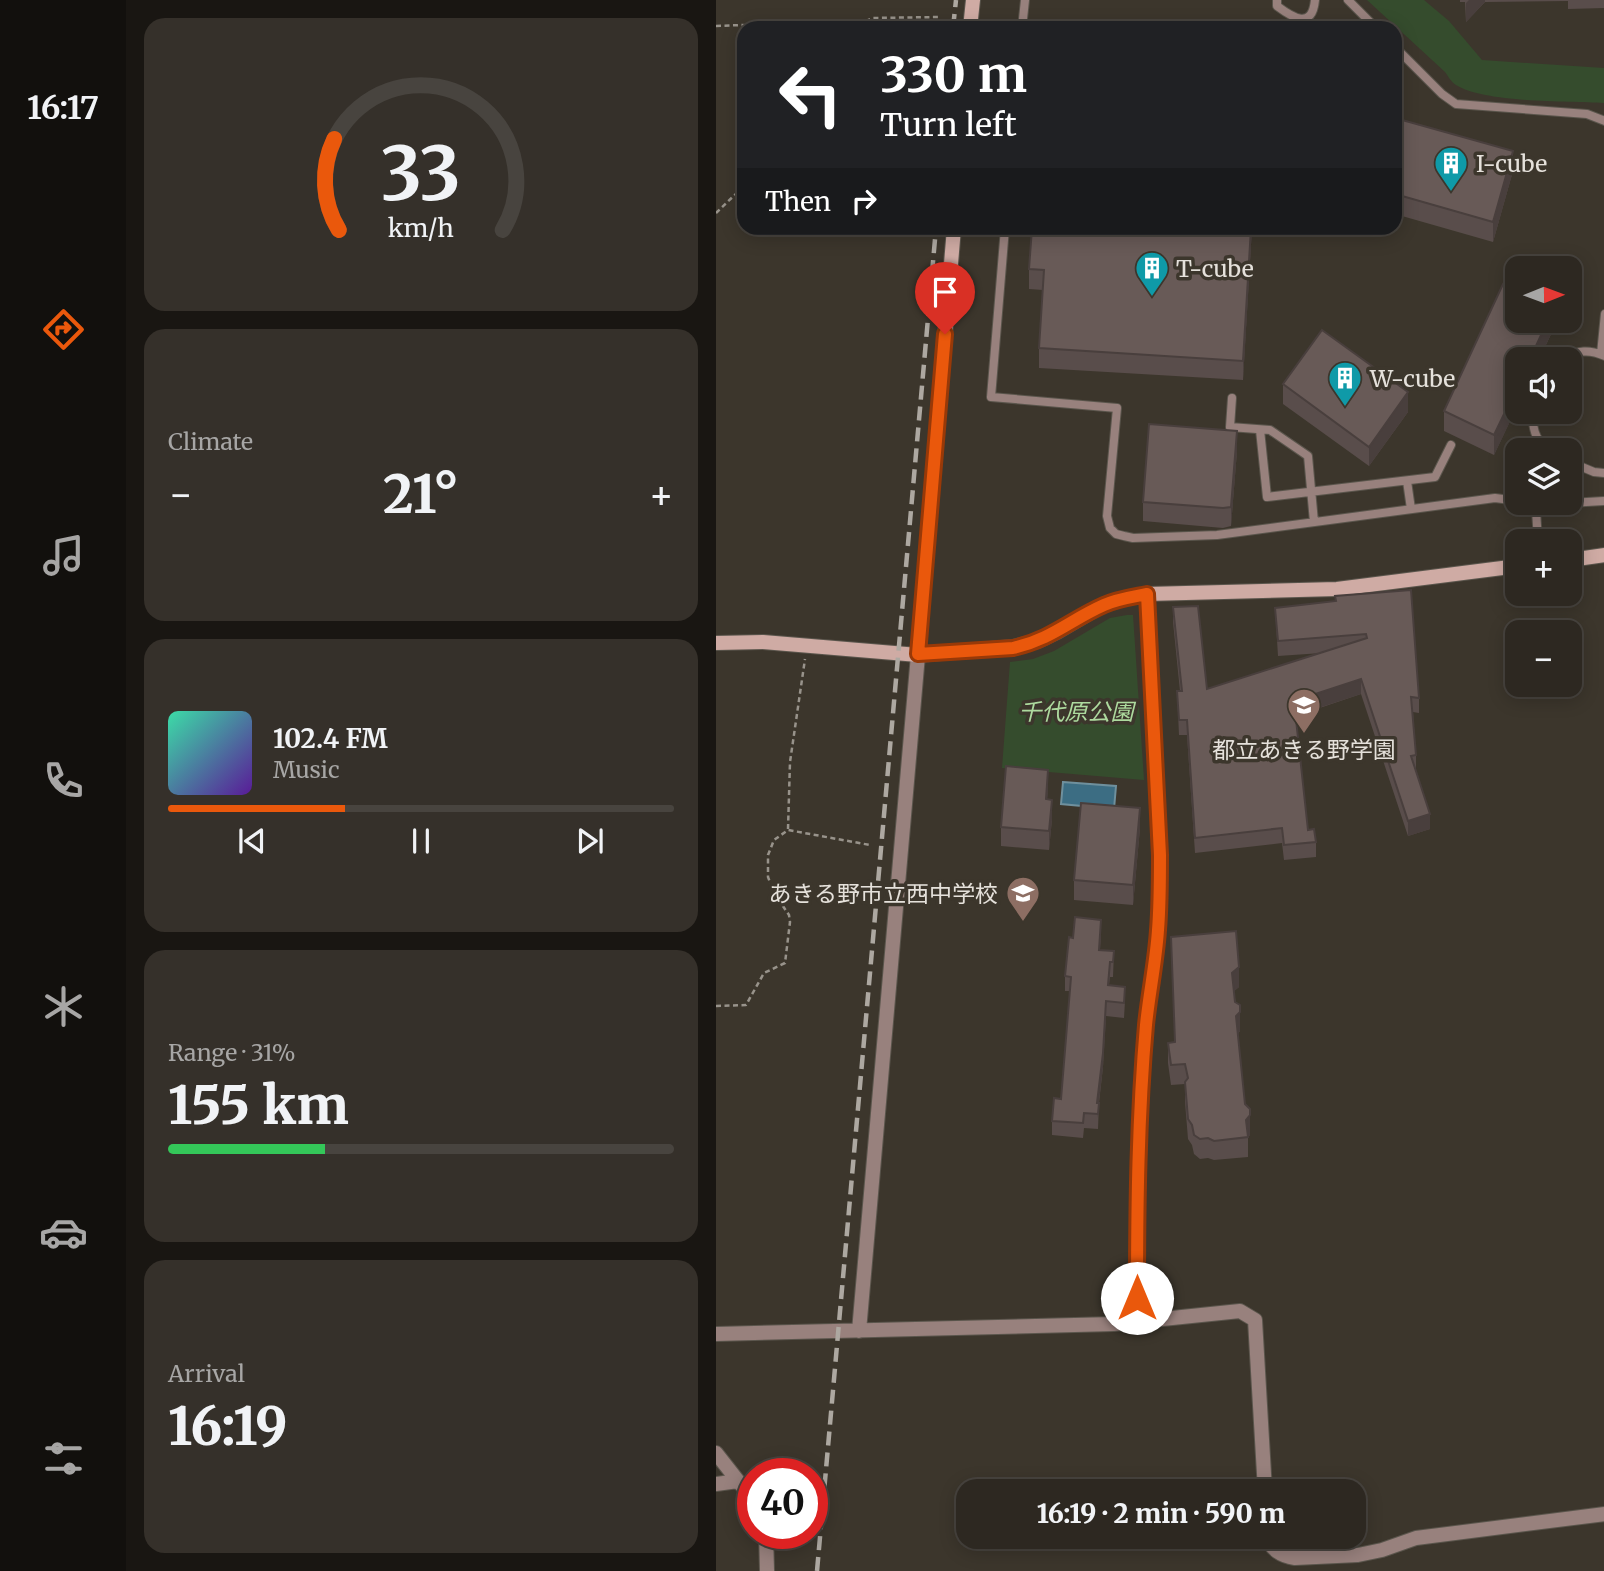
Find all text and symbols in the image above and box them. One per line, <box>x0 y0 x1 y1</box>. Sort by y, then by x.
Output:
text: 330 m <box>880 44 1027 105</box>
icon: left <box>765 49 856 140</box>
text: 16:17 <box>27 88 99 128</box>
text: Turn left <box>880 105 1017 145</box>
text: 33 <box>381 129 461 221</box>
building icon: I-cube <box>1432 144 1470 193</box>
place label: I-cube <box>1476 149 1547 178</box>
icon: right <box>845 182 883 220</box>
text: Then <box>765 185 831 218</box>
text: km/h <box>388 212 454 244</box>
building icon: T-cube <box>1133 249 1171 298</box>
place label: T-cube <box>1176 254 1254 283</box>
north arrow <box>1505 256 1582 332</box>
map controls <box>1505 256 1582 697</box>
pin <box>915 262 975 334</box>
icon: arrive <box>926 273 964 311</box>
icon: directions <box>39 305 88 354</box>
button: sound <box>1505 347 1582 424</box>
building icon: W-cube <box>1326 359 1364 408</box>
place label: W-cube <box>1369 364 1455 393</box>
text: Climate <box>168 427 253 456</box>
button: layers <box>1505 438 1582 515</box>
text: 21° <box>383 462 459 527</box>
text: − <box>168 471 193 518</box>
text: + <box>649 471 674 518</box>
button: + <box>1505 529 1582 606</box>
icon: music <box>39 531 88 580</box>
button: − <box>1505 620 1582 697</box>
school or university icon: 都立あきる野学園 <box>1285 686 1323 735</box>
park label: 千代原公園 <box>1019 697 1137 726</box>
text: 102.4 FM <box>273 722 388 755</box>
place label: 都立あきる野学園 <box>1212 735 1396 764</box>
text: Music <box>273 755 340 784</box>
icon: phone <box>39 756 88 805</box>
icon: previous <box>233 822 271 860</box>
icon: pause <box>402 822 440 860</box>
icon: next <box>571 822 609 860</box>
school or university icon: あきる野市立西中学校 <box>1004 874 1042 923</box>
place label: あきる野市立西中学校 <box>768 879 998 908</box>
icon: climate <box>39 982 88 1031</box>
text: Range · 31% <box>168 1038 295 1067</box>
text: 155 km <box>168 1073 349 1138</box>
icon: car <box>39 1208 88 1257</box>
position arrow <box>1100 1261 1174 1335</box>
text: Arrival <box>168 1359 245 1388</box>
text: 16:19 <box>168 1394 287 1459</box>
icon: filters <box>39 1434 88 1483</box>
speed limit sign: 40 <box>737 1458 828 1549</box>
text: 16:19 · 2 min · 590 m <box>1037 1497 1285 1530</box>

